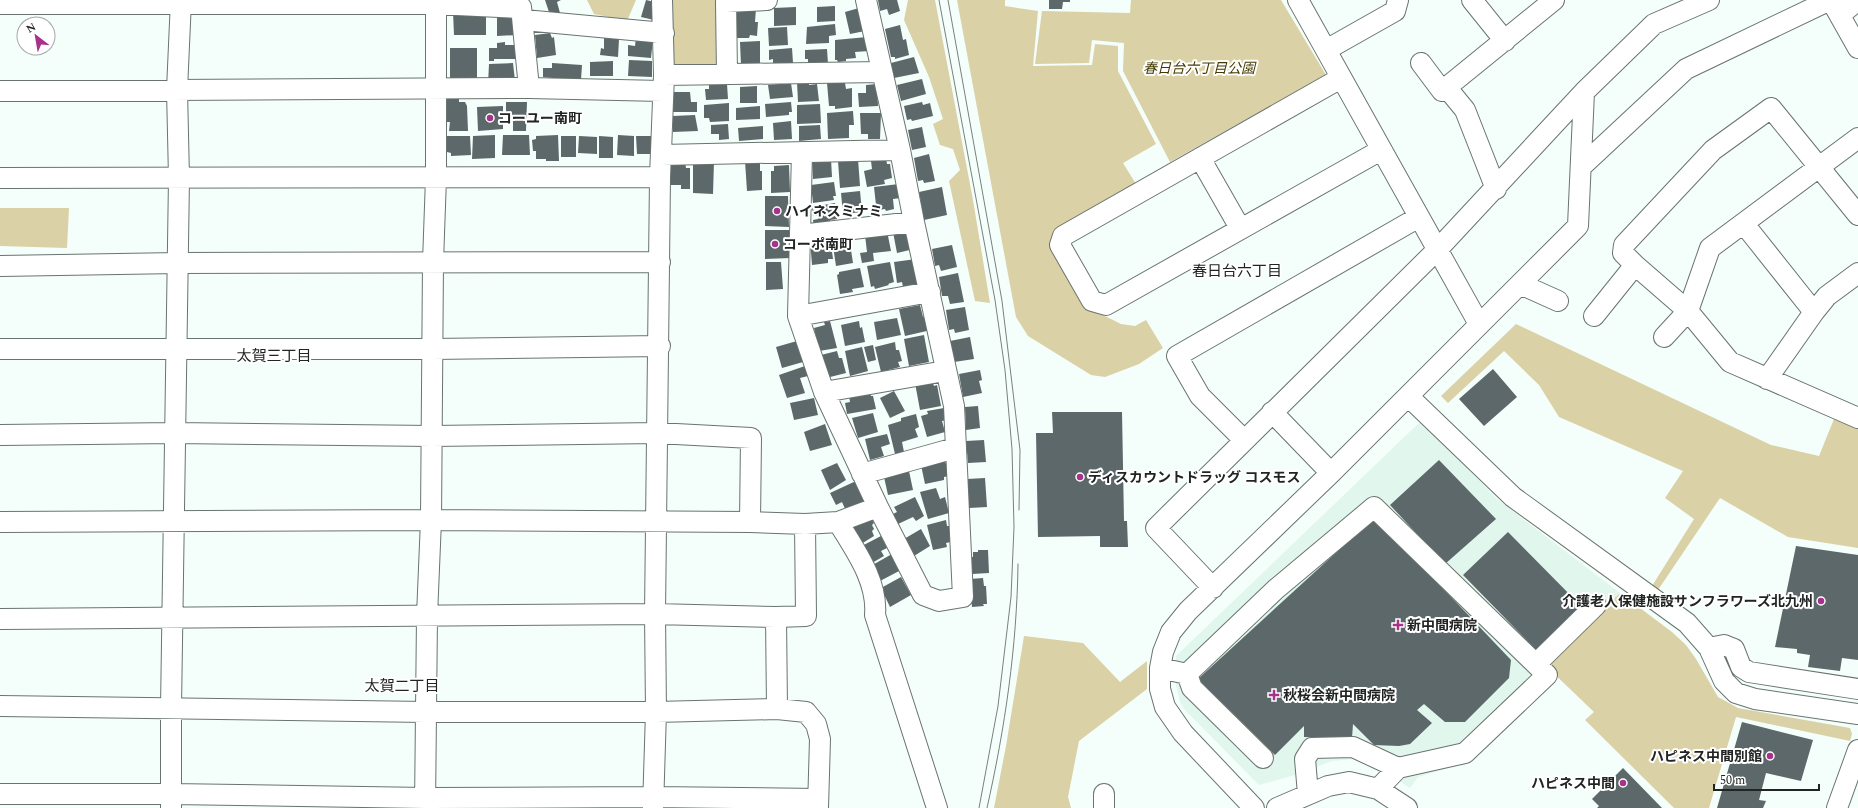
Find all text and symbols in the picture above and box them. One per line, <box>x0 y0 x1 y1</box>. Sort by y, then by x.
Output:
north arrow <box>16 16 56 56</box>
text: N <box>23 18 39 37</box>
park label: 春日台六丁目公園 <box>1143 58 1257 79</box>
place label: コーユー南町 <box>498 108 582 129</box>
marker: コーユー南町 <box>485 113 495 123</box>
place label: ハイネスミナミ <box>785 201 883 222</box>
marker: ハイネスミナミ <box>772 206 782 216</box>
place label: コーポ南町 <box>783 234 853 255</box>
marker: コーポ南町 <box>770 239 780 249</box>
district label: 春日台六丁目 <box>1192 260 1282 283</box>
district label: 太賀三丁目 <box>236 345 312 368</box>
place label: ディスカウントドラッグ コスモス <box>1088 467 1301 488</box>
marker: ディスカウントドラッグ コスモス <box>1075 472 1085 482</box>
place label: 介護老人保健施設サンフラワーズ北九州 <box>1562 591 1813 612</box>
marker: 介護老人保健施設サンフラワーズ北九州 <box>1816 596 1826 606</box>
place label: 新中間病院 <box>1407 615 1477 636</box>
marker: 新中間病院 <box>1392 619 1404 631</box>
district label: 太賀二丁目 <box>364 675 440 698</box>
place label: 秋桜会新中間病院 <box>1283 685 1395 706</box>
marker: 秋桜会新中間病院 <box>1268 689 1280 701</box>
place label: ハピネス中間別館 <box>1650 746 1762 767</box>
marker: ハピネス中間別館 <box>1765 751 1775 761</box>
scale bar <box>1714 766 1819 792</box>
text: 50 m <box>1720 771 1745 790</box>
place label: ハピネス中間 <box>1531 773 1615 794</box>
marker: ハピネス中間 <box>1618 778 1628 788</box>

